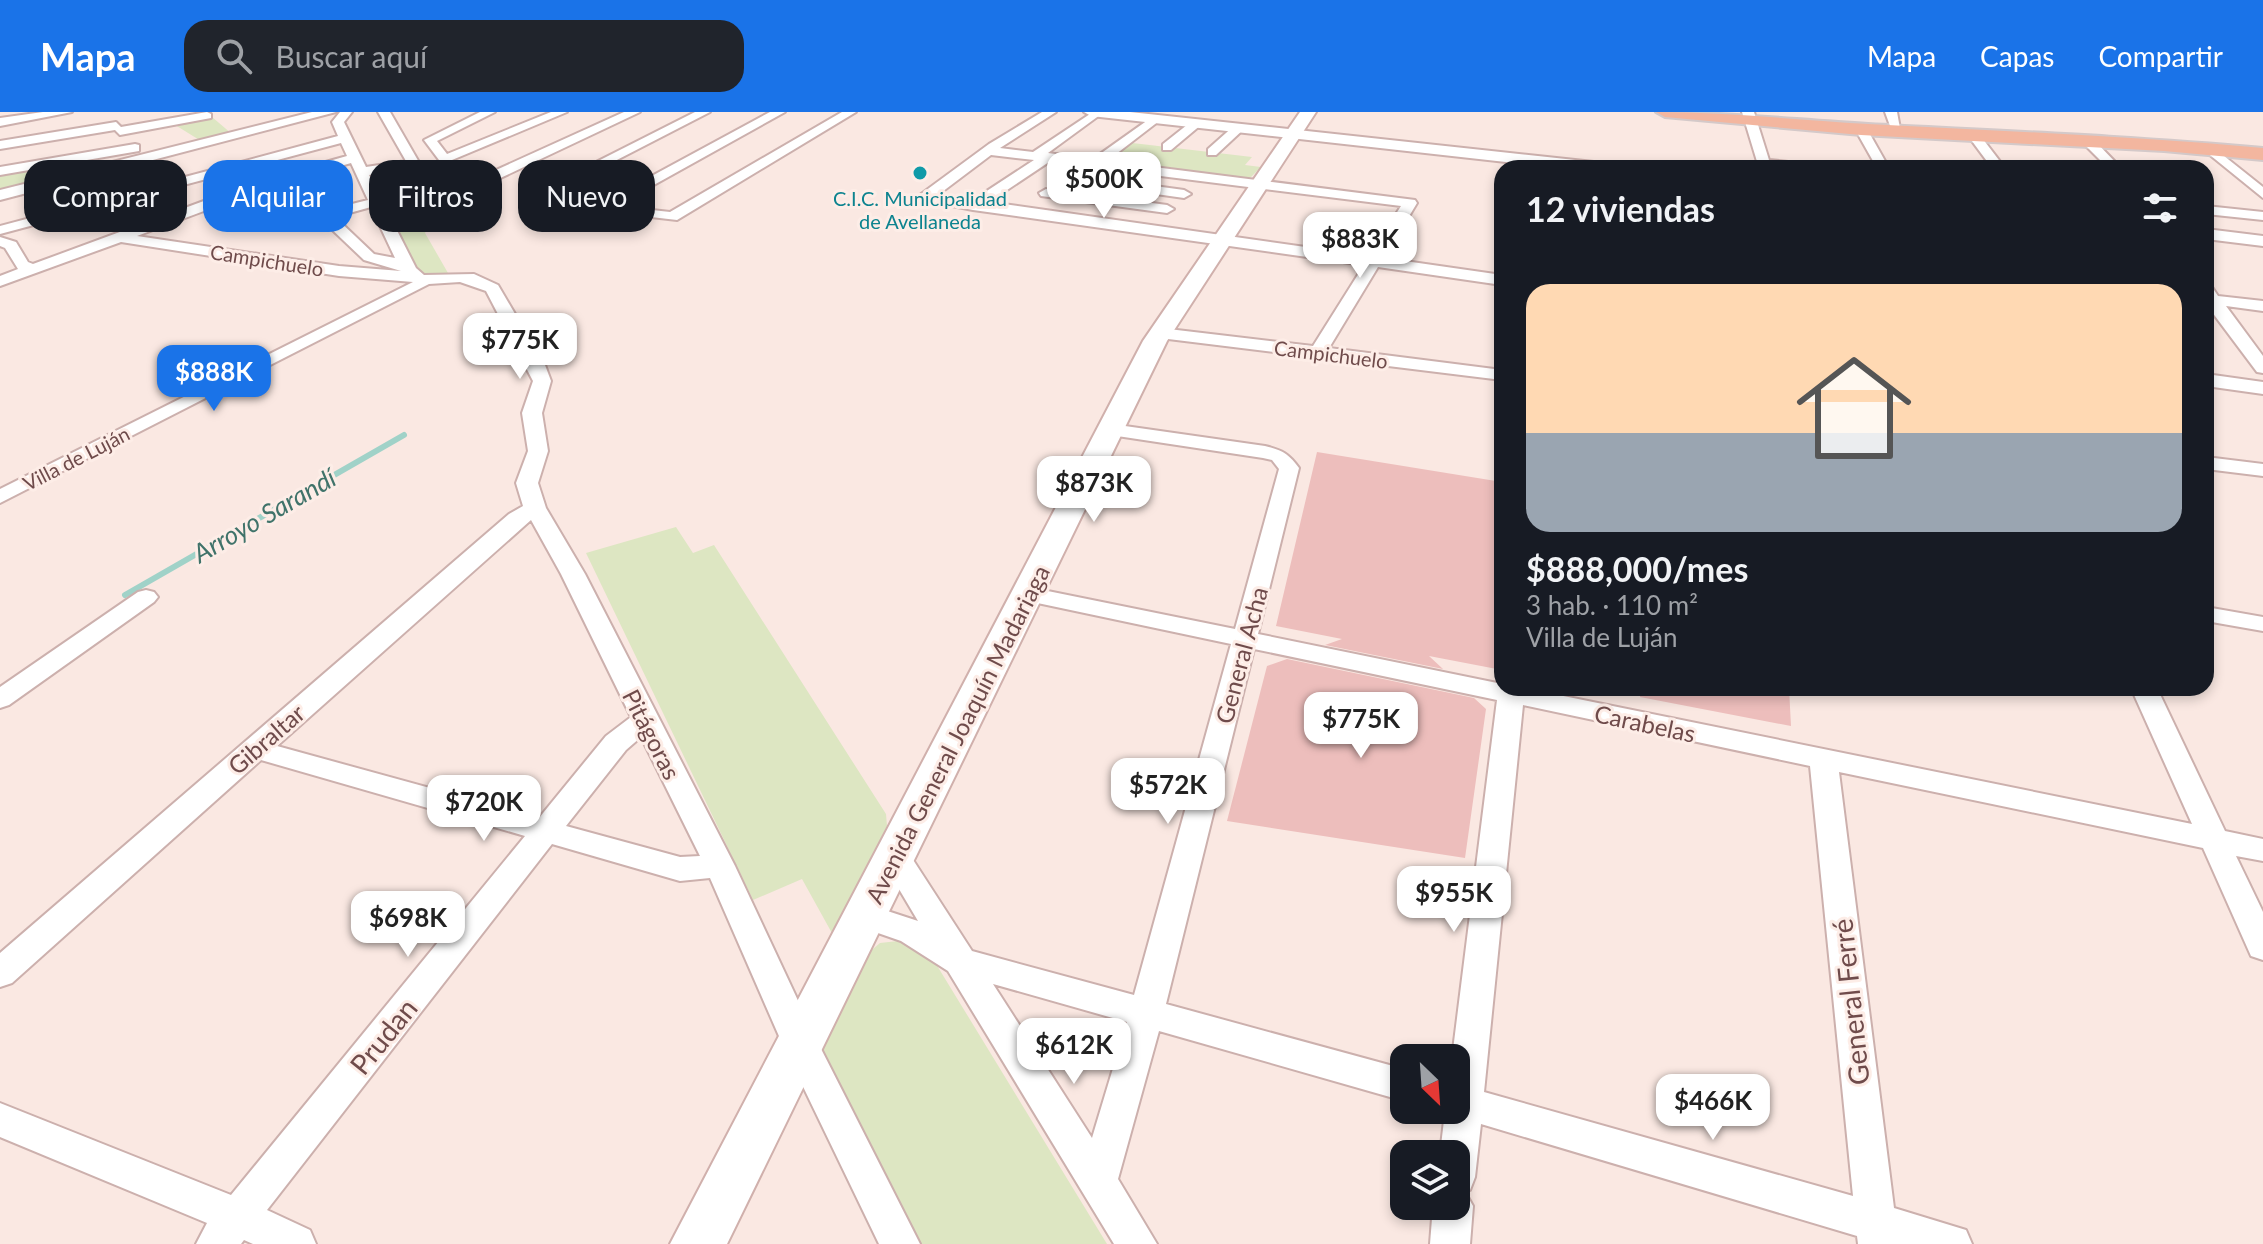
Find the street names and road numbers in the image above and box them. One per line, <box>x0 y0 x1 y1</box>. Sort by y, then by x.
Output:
street label: Campichuelo <box>209 239 325 281</box>
street label: Campichuelo <box>1273 335 1389 373</box>
street label: Villa de Luján <box>19 421 133 495</box>
street label: Avenida General Joaquín Madariaga <box>859 560 1055 908</box>
street label: General Acha <box>1209 583 1273 727</box>
street label: Pitágoras <box>617 684 687 784</box>
street label: Gibraltar <box>222 698 310 780</box>
street label: Carabelas <box>1592 698 1698 748</box>
street label: General Ferré <box>1824 917 1876 1087</box>
street label: Prudan <box>342 991 424 1081</box>

